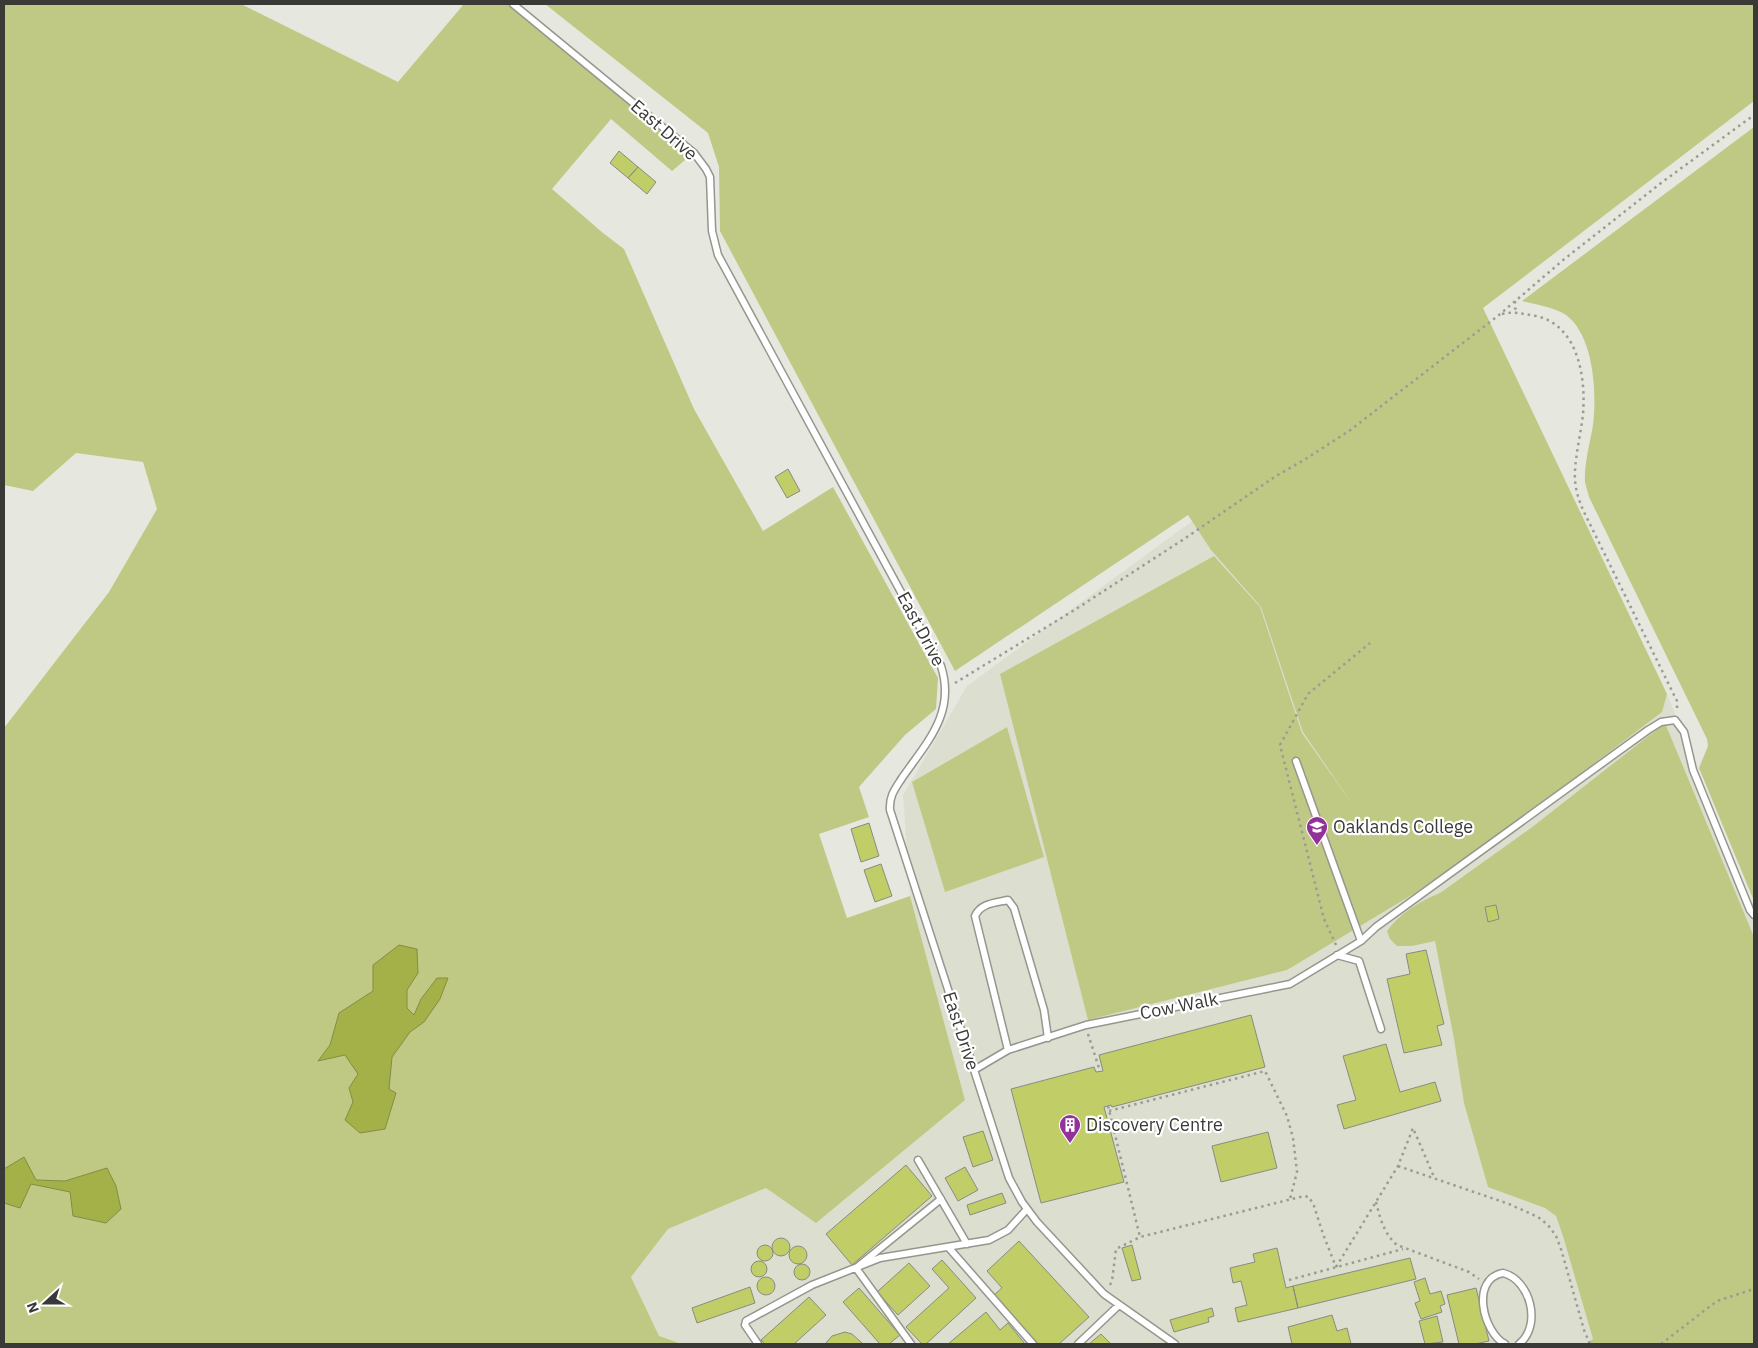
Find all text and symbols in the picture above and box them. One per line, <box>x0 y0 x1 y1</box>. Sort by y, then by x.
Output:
street label: East Drive <box>626 94 703 165</box>
street label: East Drive <box>892 588 951 670</box>
school or university icon: Oaklands College <box>1305 815 1329 846</box>
place label: Oaklands College <box>1333 815 1473 838</box>
street label: Cow Walk <box>1138 987 1220 1024</box>
street label: East Drive <box>938 989 985 1073</box>
building icon: Discovery Centre <box>1058 1113 1082 1144</box>
place label: Discovery Centre <box>1086 1113 1223 1136</box>
north arrow <box>20 1278 70 1328</box>
text: N <box>23 1300 43 1316</box>

